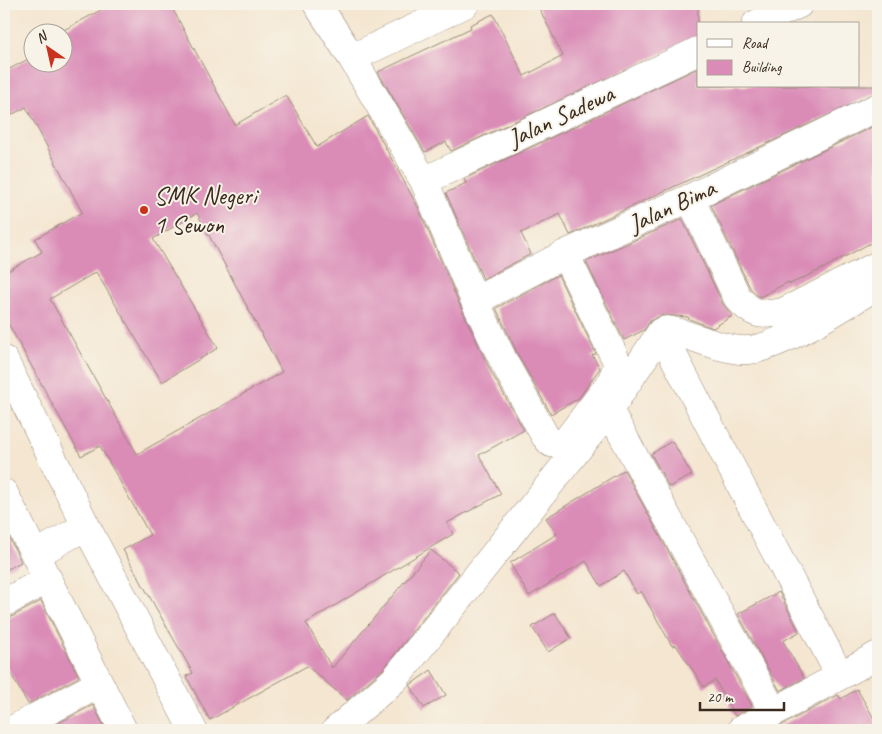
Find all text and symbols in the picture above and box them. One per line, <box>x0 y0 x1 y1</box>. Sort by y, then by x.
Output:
north arrow <box>22 22 72 72</box>
legend <box>697 22 860 88</box>
text: N <box>33 27 51 47</box>
text: Road <box>742 34 769 53</box>
text: Building <box>742 58 782 77</box>
street label: Jalan Sadewa <box>502 77 621 155</box>
street label: Jalan Bima <box>623 171 722 240</box>
place label: SMK Negeri 1 Sewon <box>154 180 260 241</box>
marker: SMK Negeri 1 Sewon <box>138 204 150 216</box>
scale bar <box>700 679 783 711</box>
text: 20 m <box>707 688 734 707</box>

